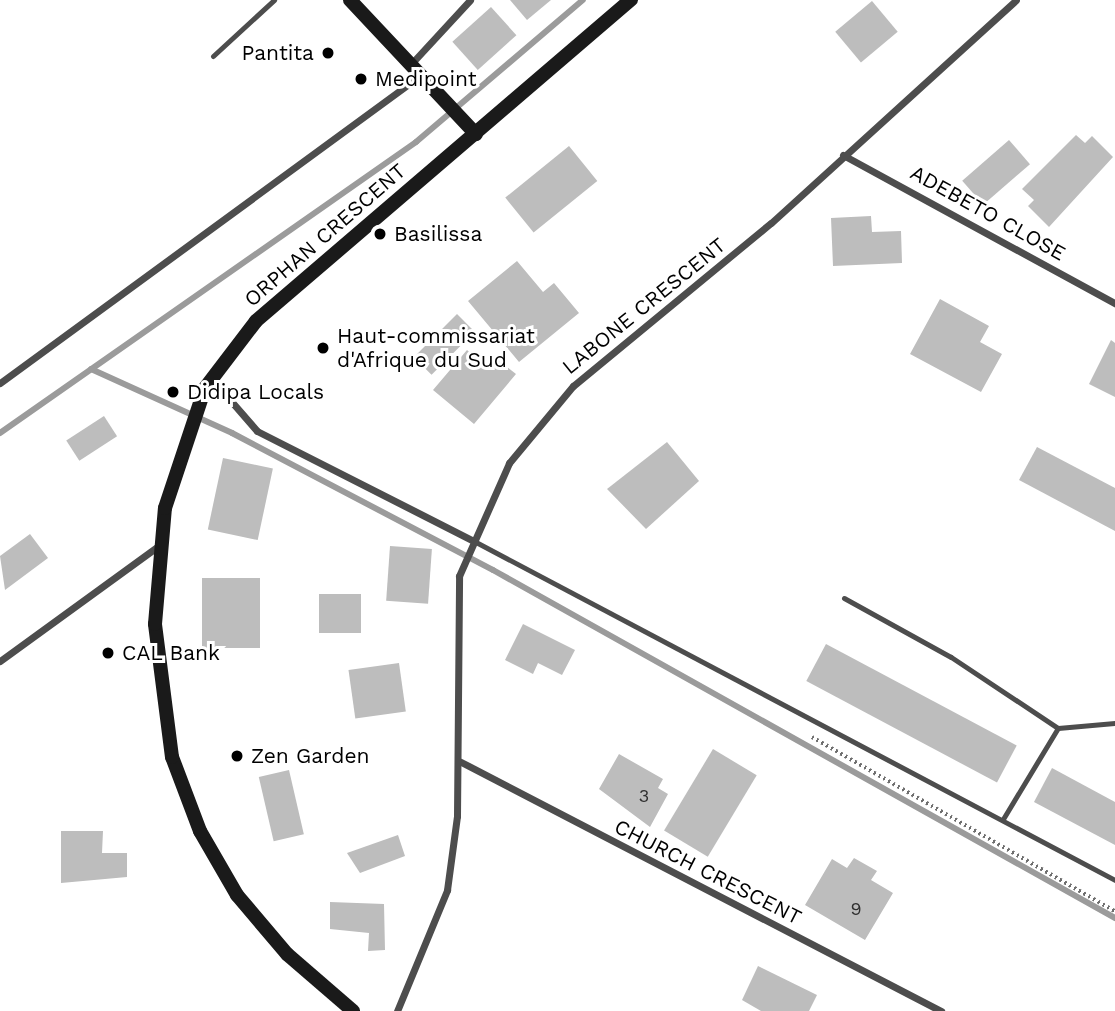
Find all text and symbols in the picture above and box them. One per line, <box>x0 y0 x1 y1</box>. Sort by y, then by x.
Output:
place label: Pantita <box>241 40 314 66</box>
marker: Pantita <box>320 45 336 61</box>
place label: Medipoint <box>375 66 477 92</box>
marker: Medipoint <box>353 71 369 87</box>
street label: ORPHAN CRESCENT <box>239 158 411 312</box>
street label: ADEBETO CLOSE <box>906 160 1070 266</box>
place label: Basilissa <box>394 221 482 247</box>
marker: Basilissa <box>372 226 388 242</box>
street label: LABONE CRESCENT <box>557 232 731 380</box>
place label: Haut-commissariat d'Afrique du Sud <box>337 323 535 373</box>
marker: Haut-commissariat d'Afrique du Sud <box>315 340 331 356</box>
place label: Didipa Locals <box>187 379 325 405</box>
marker: Didipa Locals <box>165 384 181 400</box>
place label: CAL Bank <box>122 640 220 666</box>
marker: CAL Bank <box>100 645 116 661</box>
place label: Zen Garden <box>251 743 370 769</box>
marker: Zen Garden <box>229 748 245 764</box>
house number: 3 <box>639 785 649 807</box>
street label: CHURCH CRESCENT <box>610 814 806 930</box>
house number: 9 <box>850 898 862 920</box>

